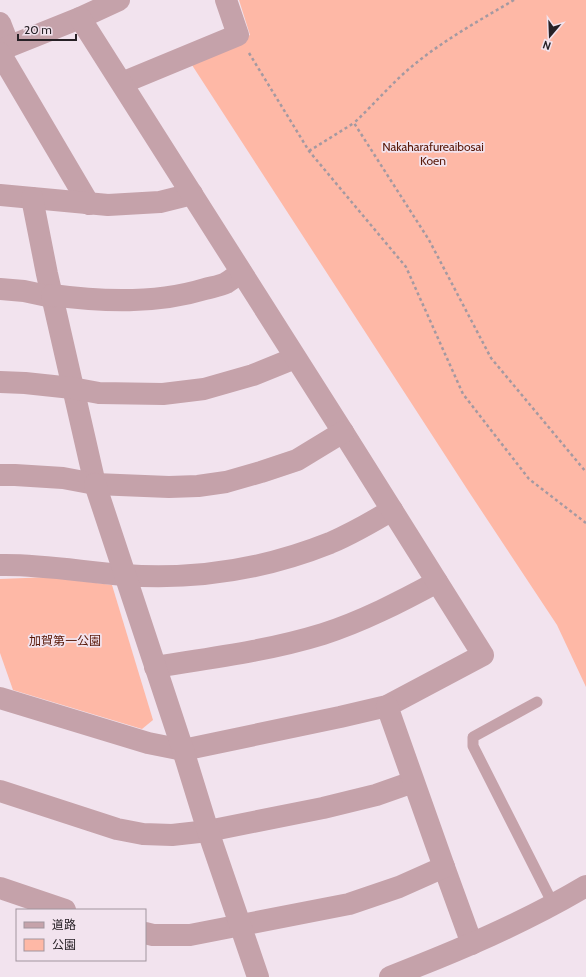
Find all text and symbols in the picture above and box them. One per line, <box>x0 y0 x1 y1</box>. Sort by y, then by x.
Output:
scale bar <box>18 16 76 42</box>
north arrow <box>530 16 570 56</box>
text: 20 m <box>24 22 52 37</box>
text: N <box>541 38 553 53</box>
park label: Nakaharafureaibosai Koen <box>382 139 484 168</box>
park label: 加賀第一公園 <box>29 633 101 648</box>
legend <box>16 909 146 961</box>
text: 道路 <box>52 917 76 932</box>
text: 公園 <box>52 937 76 952</box>

